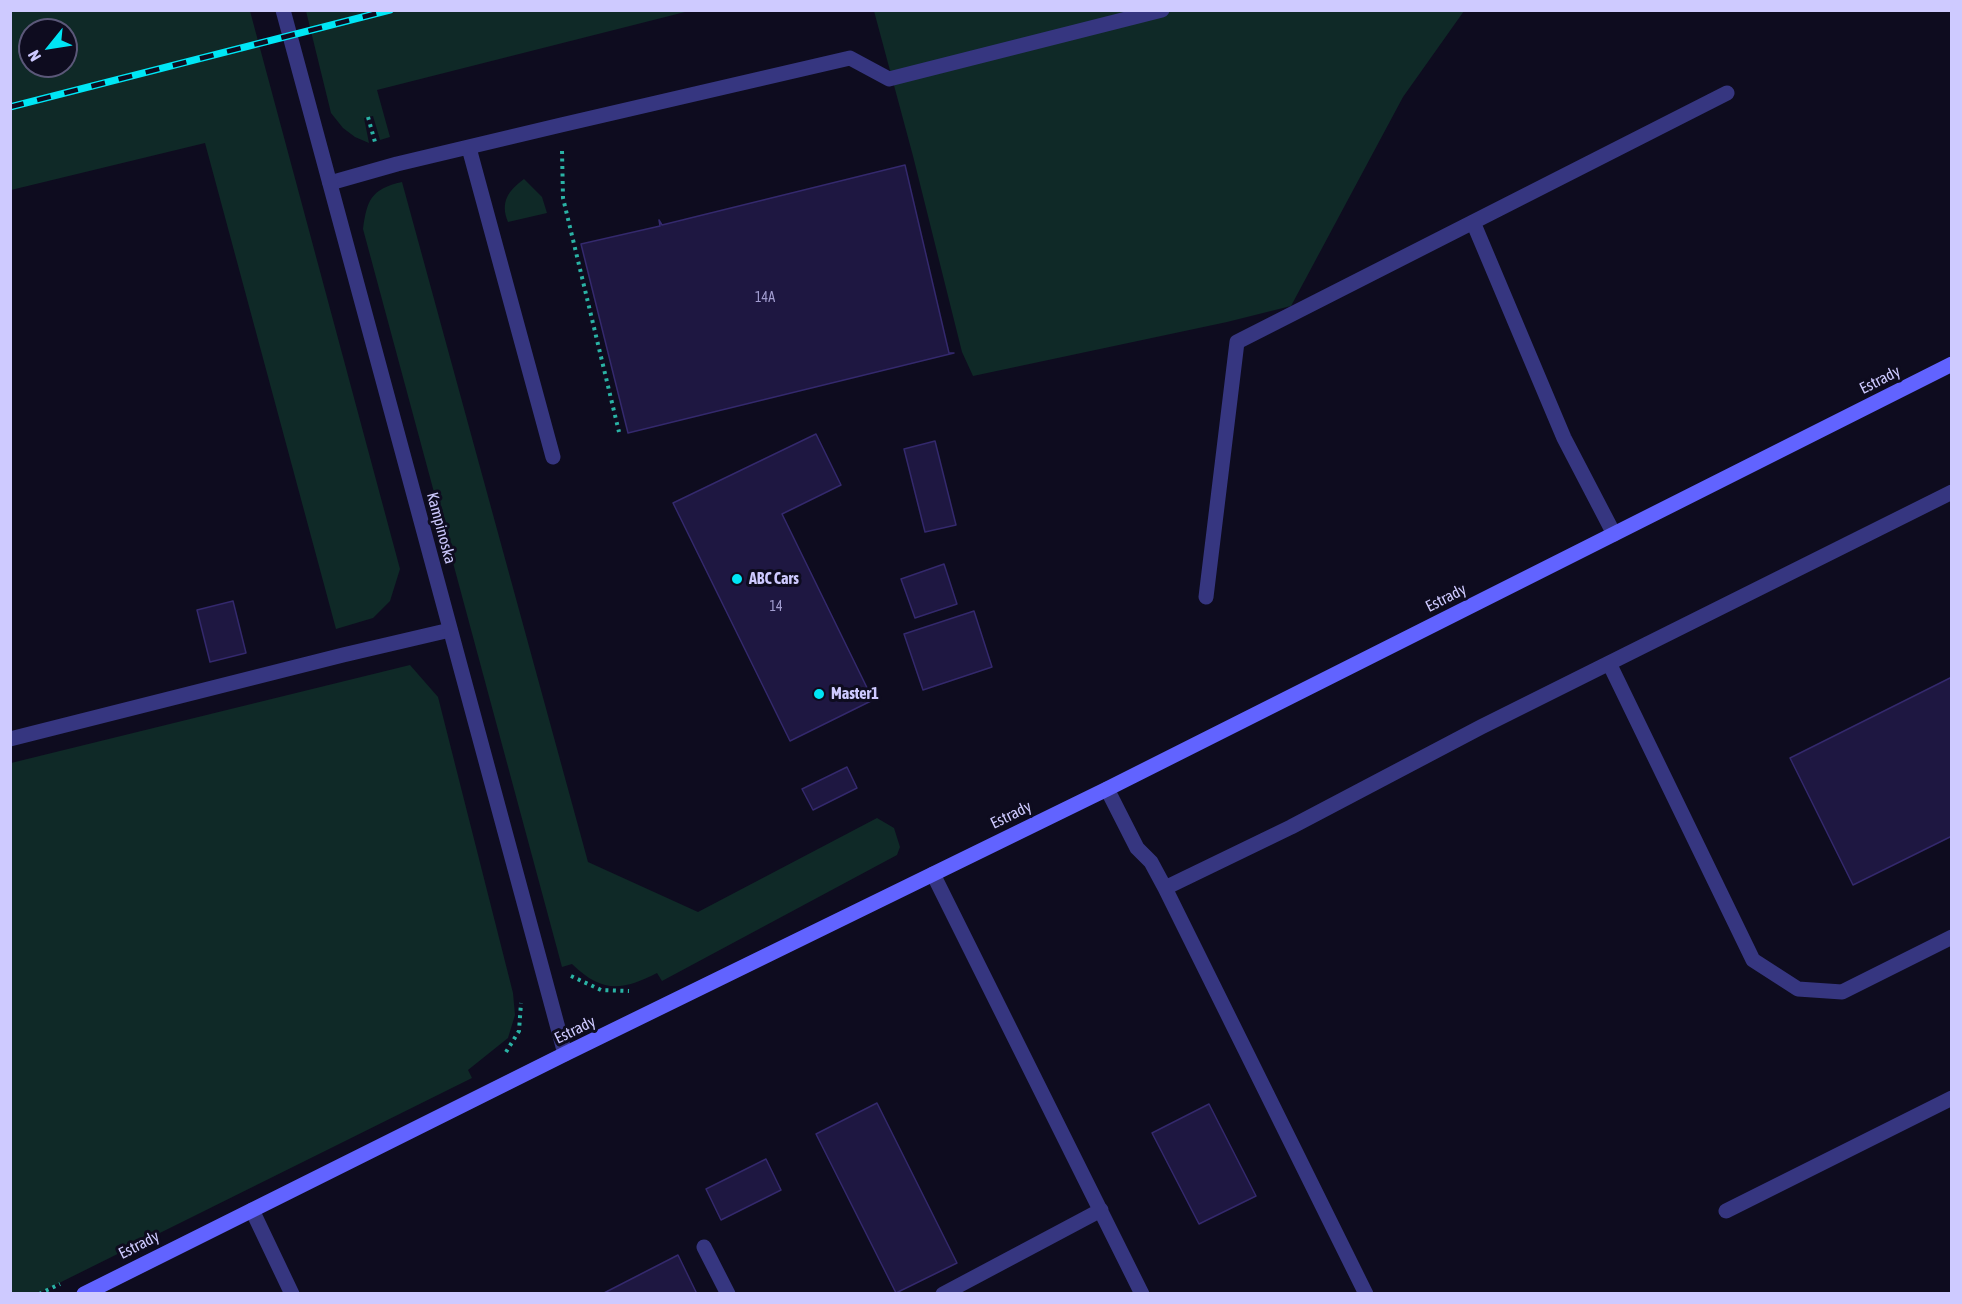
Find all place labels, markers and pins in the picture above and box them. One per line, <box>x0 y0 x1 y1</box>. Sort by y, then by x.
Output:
place label: ABC Cars <box>749 569 799 589</box>
marker: ABC Cars <box>730 572 744 586</box>
place label: Master1 <box>831 684 879 704</box>
marker: Master1 <box>812 687 826 701</box>

